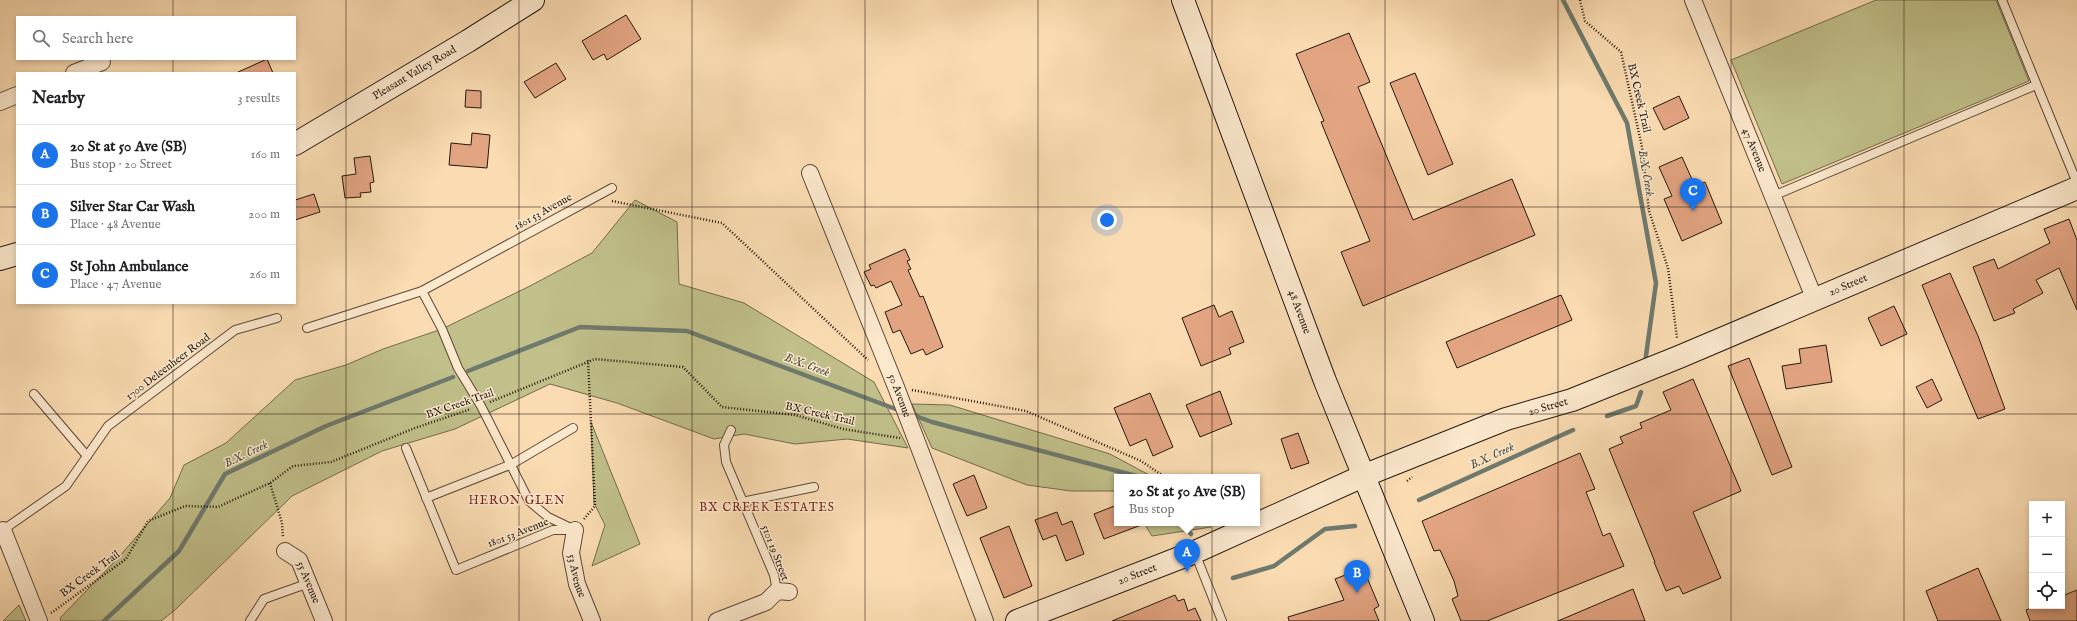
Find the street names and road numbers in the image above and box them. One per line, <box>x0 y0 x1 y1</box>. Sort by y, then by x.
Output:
street label: Pleasant Valley Road <box>370 43 459 103</box>
street label: BX Creek Trail <box>1624 62 1654 134</box>
street label: 47 Avenue <box>1739 126 1769 174</box>
street label: 1801 53 Avenue <box>511 190 575 234</box>
street label: 20 Street <box>1827 271 1870 300</box>
street label: 48 Avenue <box>1285 288 1314 336</box>
street label: 1700 Deleenheer Road <box>123 330 213 403</box>
street label: 50 Avenue <box>885 372 914 419</box>
street label: BX Creek Trail <box>424 386 496 422</box>
street label: 20 Street <box>1527 395 1570 419</box>
street label: BX Creek Trail <box>784 399 856 429</box>
street label: 1801 53 Avenue <box>485 515 551 551</box>
street label: 5101 19 Street <box>758 523 792 583</box>
street label: BX Creek Trail <box>57 548 123 600</box>
street label: 53 Avenue <box>564 553 589 600</box>
street label: 55 Avenue <box>293 559 323 606</box>
street label: 20 Street <box>1116 560 1159 588</box>

